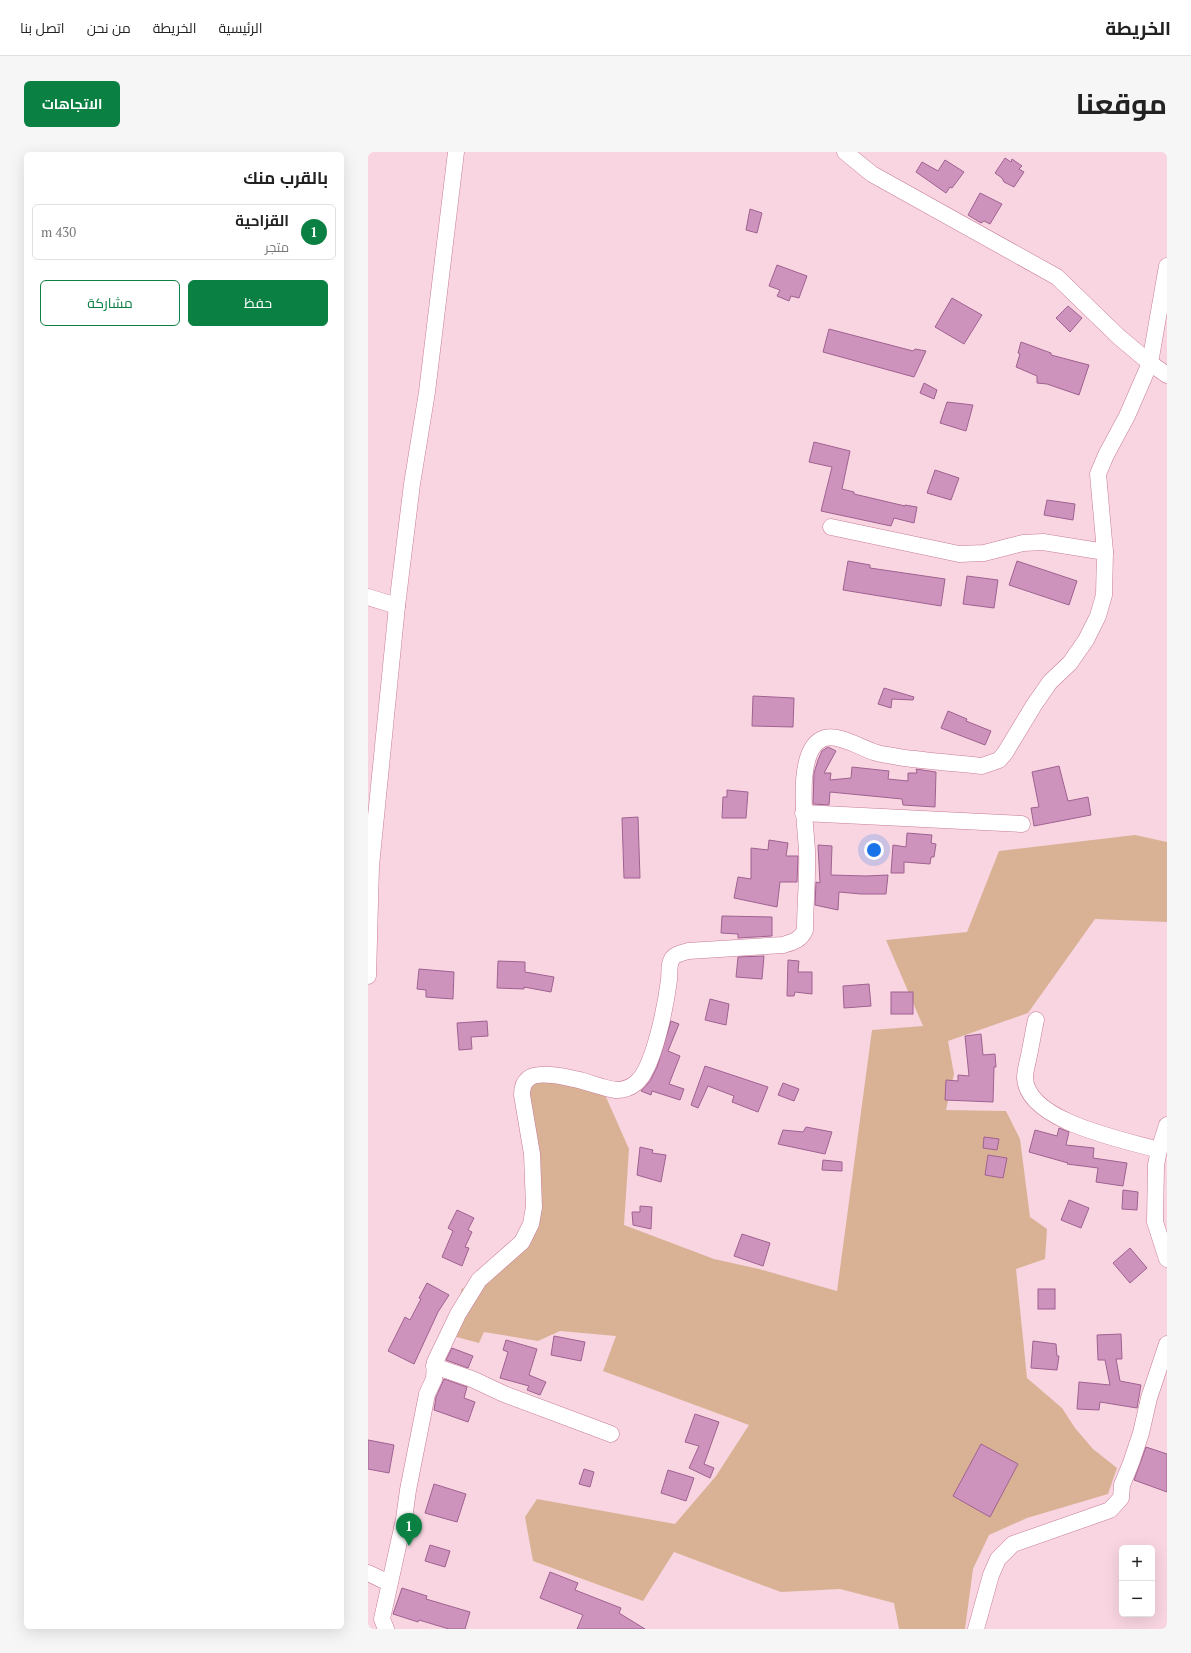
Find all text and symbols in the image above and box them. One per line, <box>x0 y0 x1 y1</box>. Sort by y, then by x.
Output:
text: الخريطة <box>1105 15 1171 40</box>
text: اتصل بنا <box>20 18 65 37</box>
text: من نحن <box>87 18 131 37</box>
text: الخريطة <box>153 18 196 37</box>
text: الرئيسية <box>218 18 262 37</box>
button: الاتجاهات <box>24 81 120 127</box>
text: موقعنا <box>1076 85 1167 122</box>
text: بالقرب منك <box>243 166 328 189</box>
text: القزاحية <box>235 210 289 230</box>
text: 430 m <box>41 223 76 241</box>
text: 1 <box>310 223 318 241</box>
text: متجر <box>265 238 289 256</box>
button: مشاركة <box>40 280 180 326</box>
button: حفظ <box>188 280 328 326</box>
your location <box>864 840 884 860</box>
pin: 1 <box>396 1513 422 1546</box>
map controls <box>1119 1545 1155 1617</box>
button: + <box>1119 1545 1155 1581</box>
button: − <box>1119 1581 1155 1617</box>

